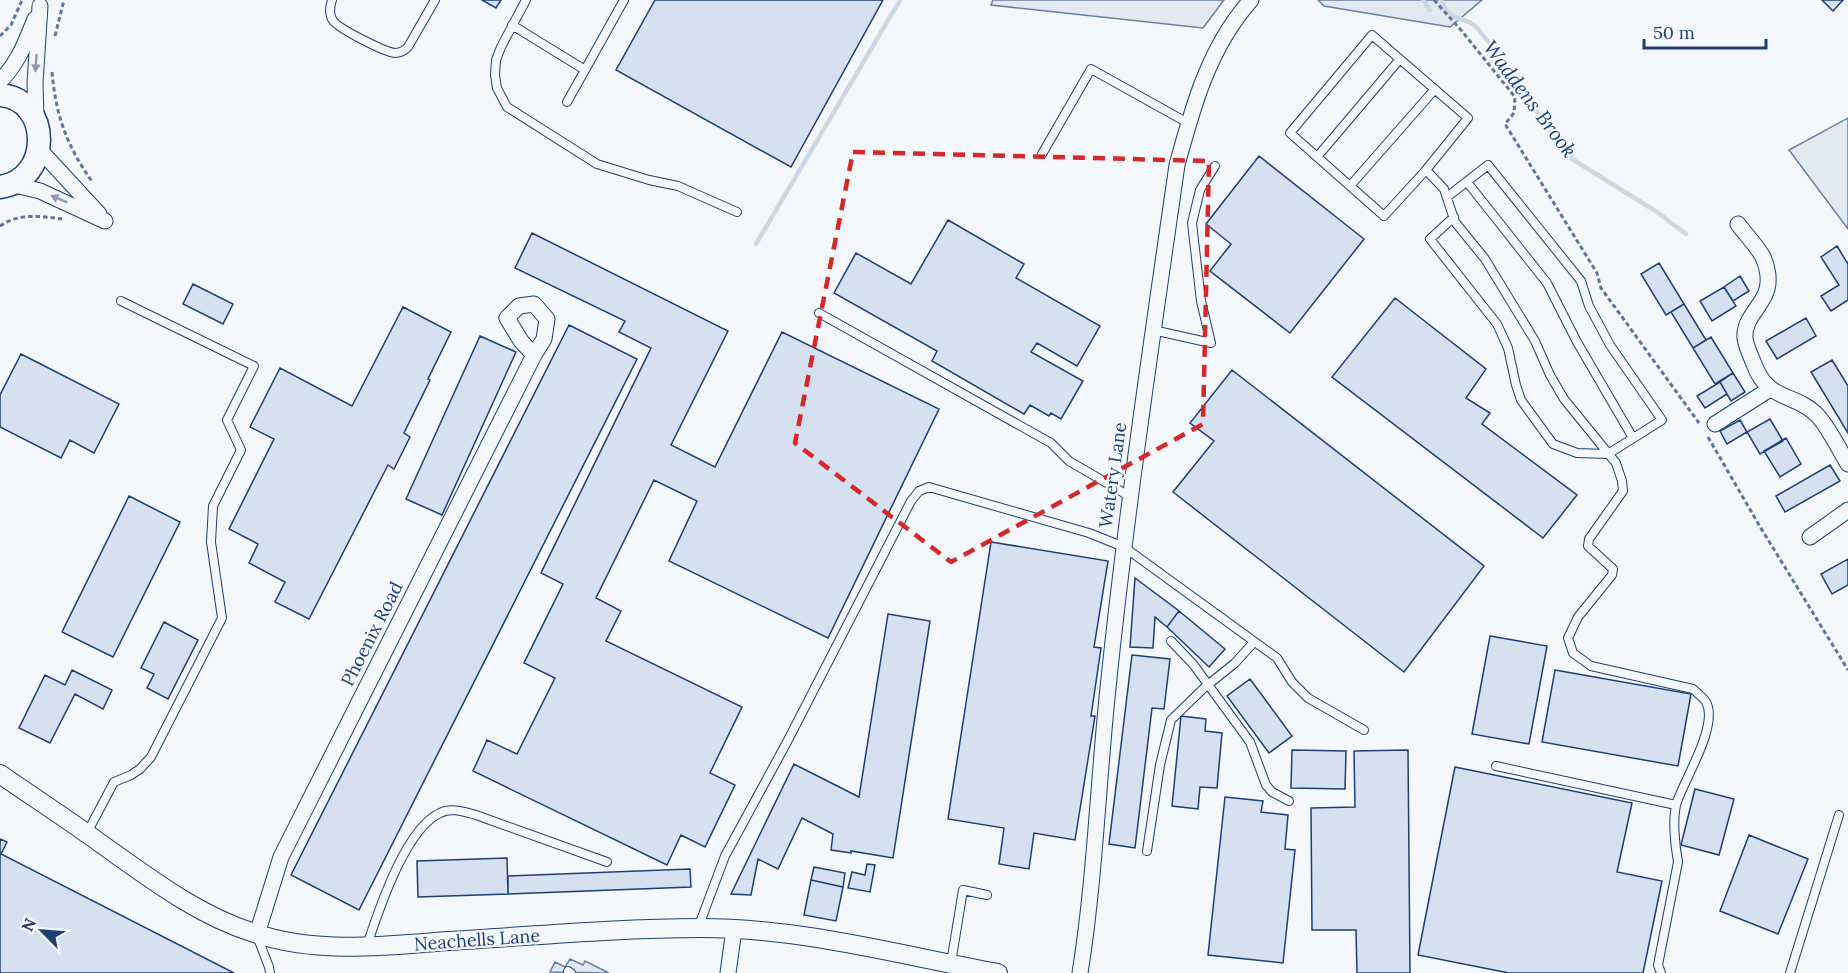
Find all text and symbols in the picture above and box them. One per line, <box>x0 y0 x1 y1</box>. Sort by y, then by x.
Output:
scale bar <box>1644 12 1766 50</box>
text: 50 m <box>1653 21 1695 44</box>
water label: Waddens Brook <box>1478 35 1582 162</box>
one-way arrow <box>32 54 41 73</box>
one-way arrow <box>50 194 68 203</box>
street label: Watery Lane <box>1094 421 1131 529</box>
street label: Phoenix Road <box>335 578 408 690</box>
north arrow <box>12 901 72 961</box>
text: N <box>17 915 40 934</box>
street label: Neachells Lane <box>413 924 541 955</box>

